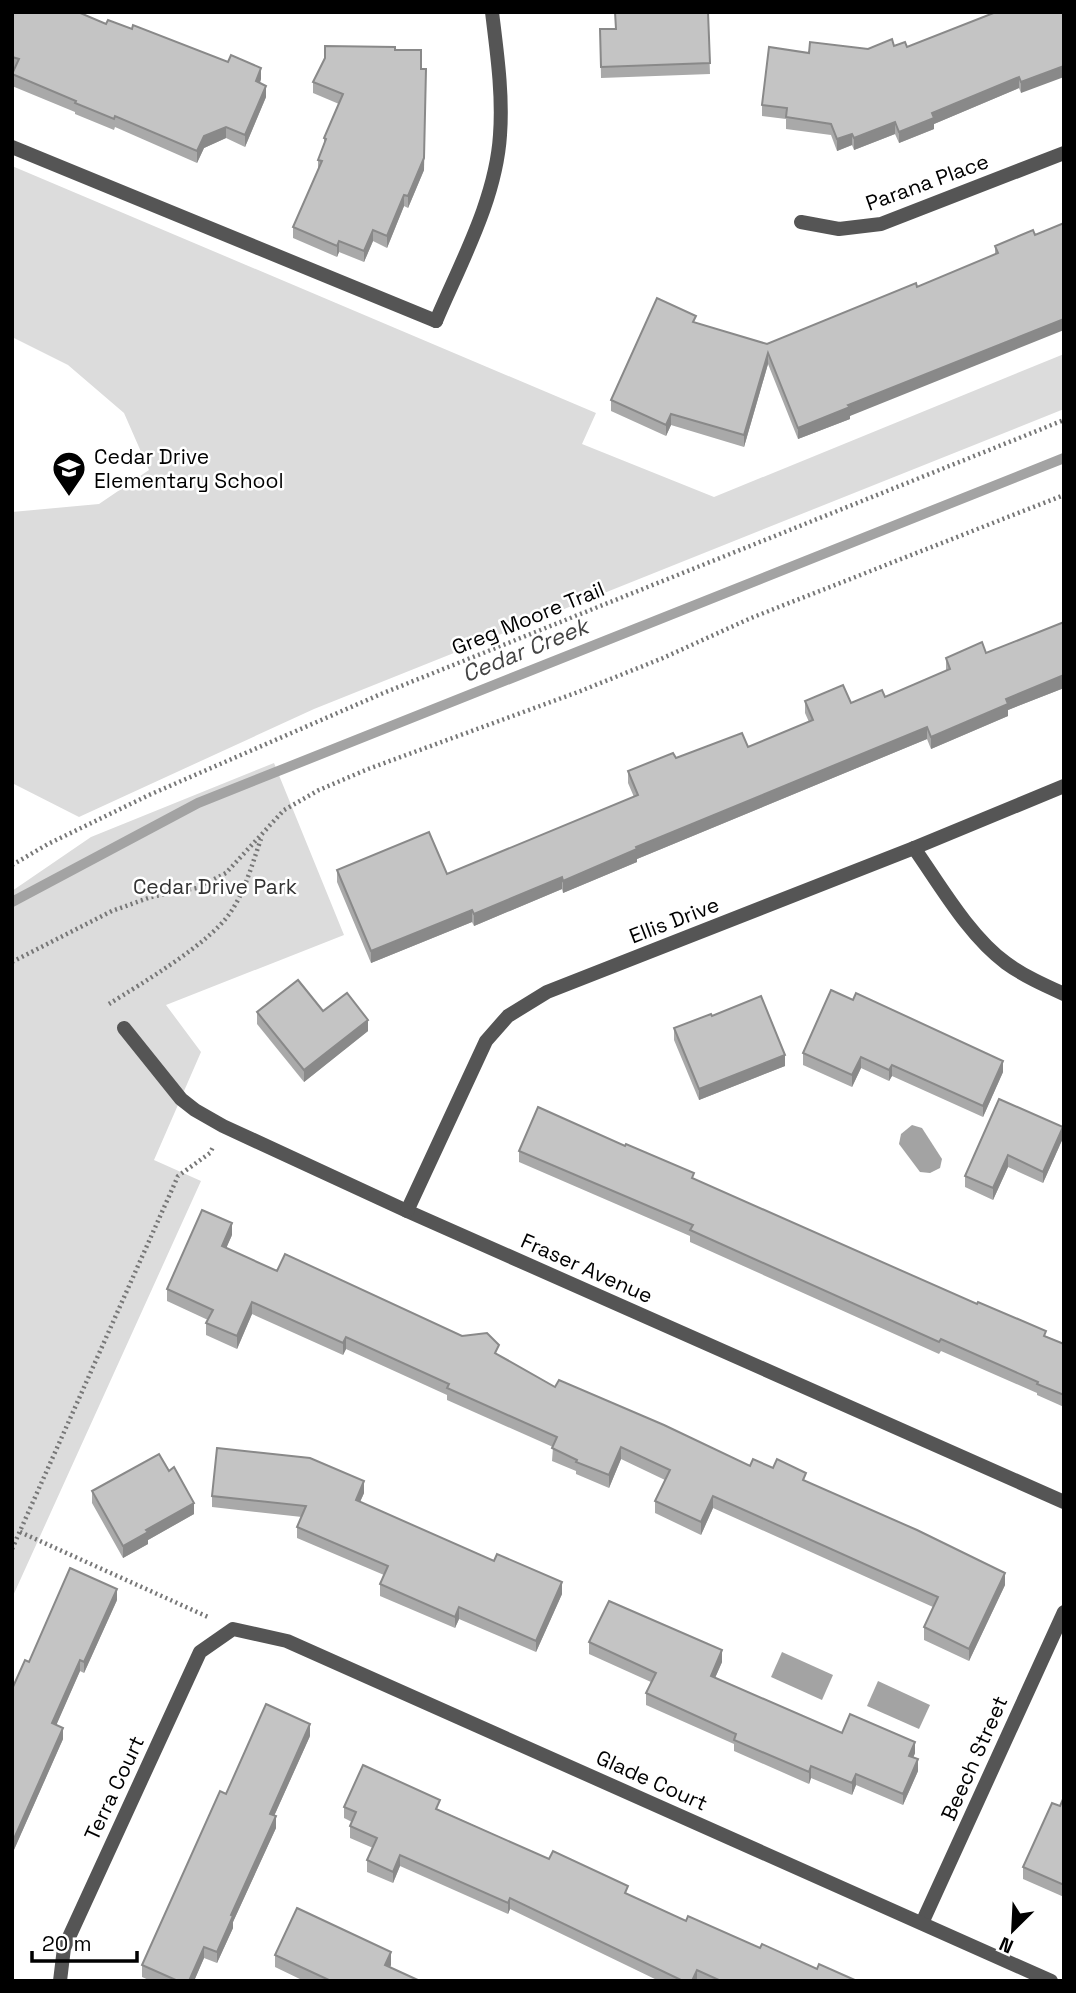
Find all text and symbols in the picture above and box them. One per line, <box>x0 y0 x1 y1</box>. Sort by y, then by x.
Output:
street label: Parana Place <box>862 147 992 217</box>
place label: Cedar Drive Elementary School <box>94 443 284 494</box>
school or university icon: Cedar Drive Elementary School <box>50 449 88 498</box>
street label: Greg Moore Trail <box>448 575 608 661</box>
water label: Cedar Creek <box>457 610 595 689</box>
park label: Cedar Drive Park <box>133 873 297 900</box>
street label: Ellis Drive <box>625 891 723 949</box>
street label: Fraser Avenue <box>517 1227 657 1309</box>
street label: Beech Street <box>934 1691 1014 1825</box>
street label: Terra Court <box>78 1731 150 1845</box>
street label: Glade Court <box>592 1743 712 1817</box>
north arrow <box>978 1895 1048 1965</box>
scale bar <box>32 1920 136 1964</box>
text: 20 m <box>42 1930 92 1957</box>
text: N <box>995 1931 1017 1959</box>

